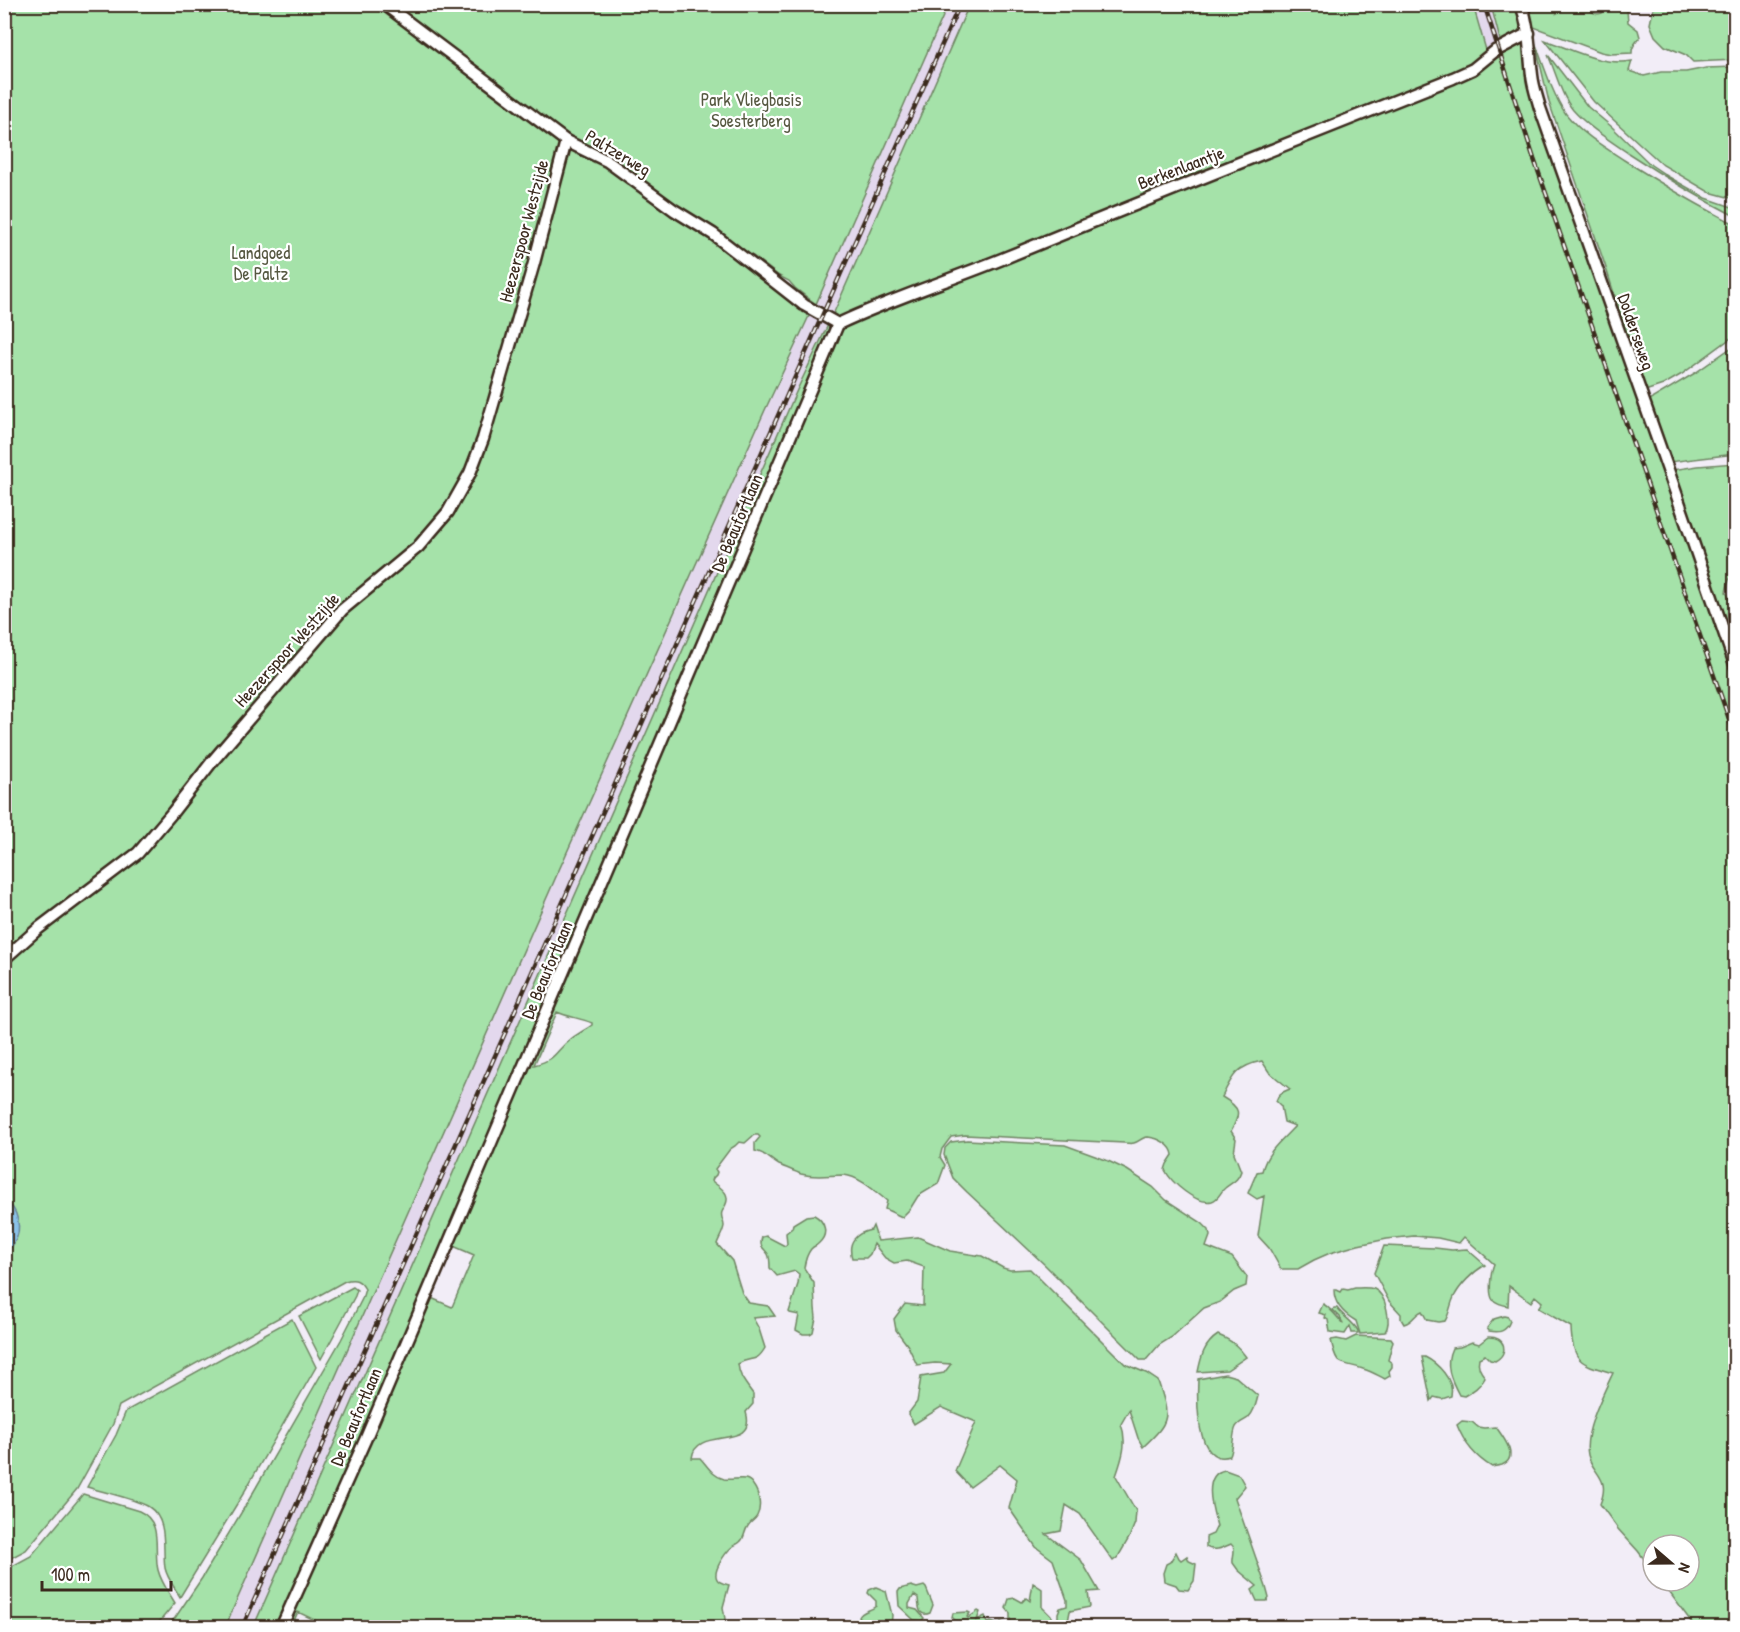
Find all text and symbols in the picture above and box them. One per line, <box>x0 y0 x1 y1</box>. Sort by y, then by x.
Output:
park label: Park Vliegbasis Soesterberg <box>701 87 801 133</box>
street label: Paltzerweg <box>581 123 656 182</box>
street label: Berkenlaantje <box>1134 140 1228 195</box>
street label: Heezerspoor Westzijde <box>493 157 555 305</box>
park label: Landgoed De Paltz <box>232 240 290 286</box>
street label: Dolderseweg <box>1612 290 1661 373</box>
street label: De Beaufortlaan <box>705 470 768 576</box>
street label: Heezerspoor Westzijde <box>228 587 345 712</box>
street label: De Beaufortlaan <box>515 917 578 1023</box>
street label: De Beaufortlaan <box>324 1364 387 1470</box>
north arrow <box>1641 1533 1701 1593</box>
scale bar <box>42 1554 171 1592</box>
text: N <box>1673 1560 1697 1576</box>
text: 100 m <box>51 1562 90 1587</box>

